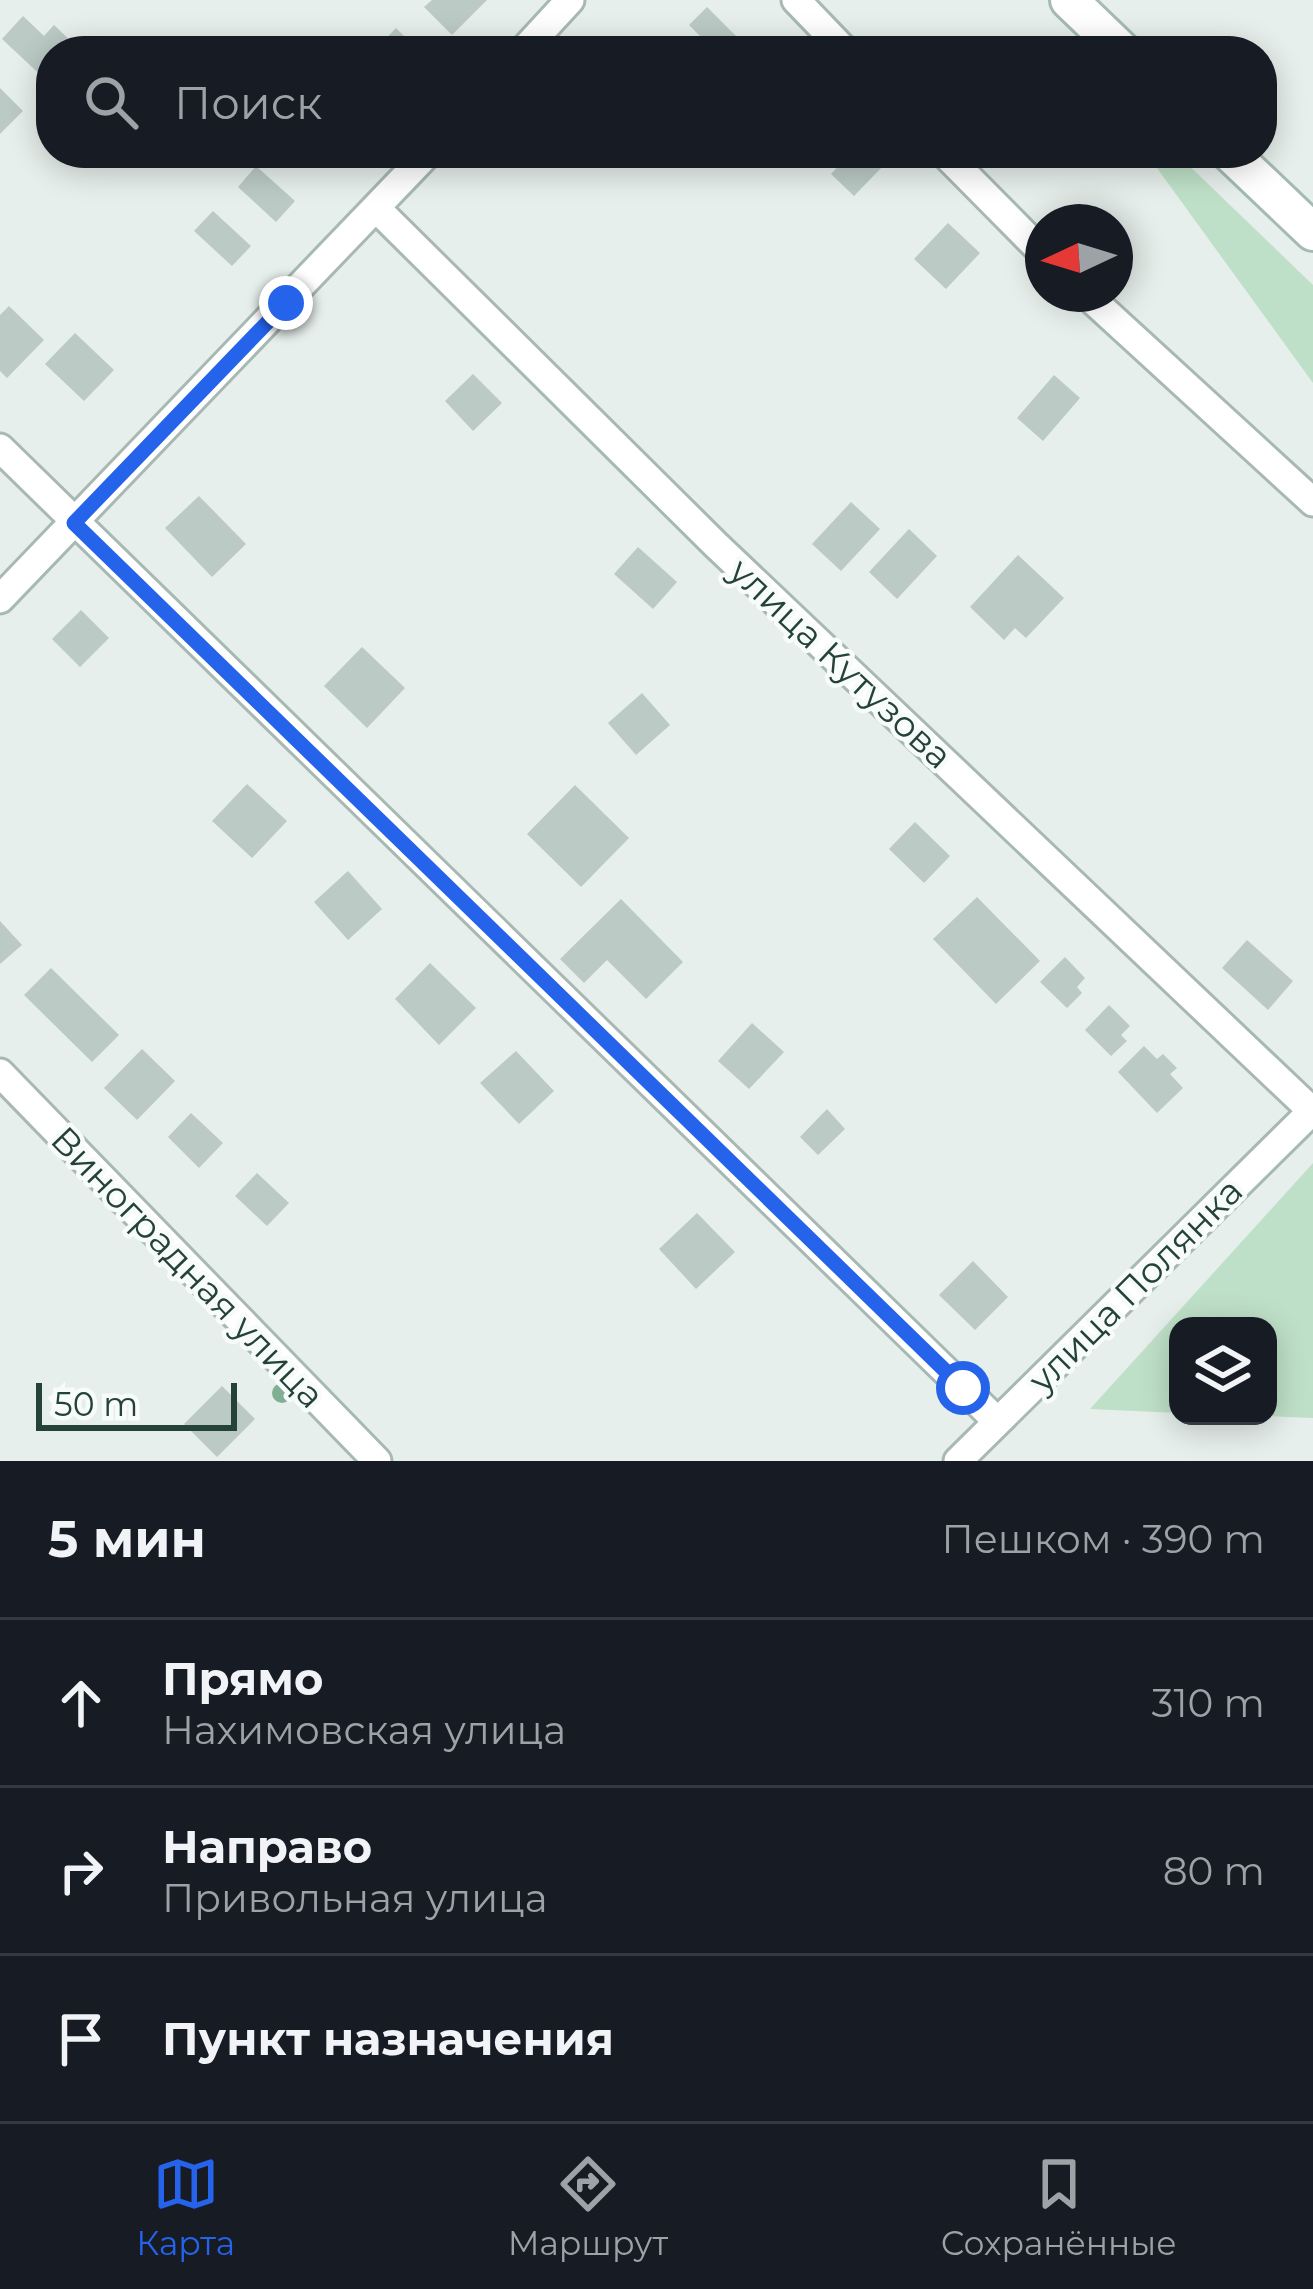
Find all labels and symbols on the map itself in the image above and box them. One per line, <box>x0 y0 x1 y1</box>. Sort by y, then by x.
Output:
north arrow <box>1025 204 1133 312</box>
route end <box>259 276 313 330</box>
street label: улица Кутузова <box>720 548 961 777</box>
street label: Виноградная улица <box>42 1117 334 1417</box>
street label: улица Полянка <box>1018 1169 1251 1402</box>
route start <box>936 1361 990 1415</box>
scale bar <box>36 1377 237 1430</box>

